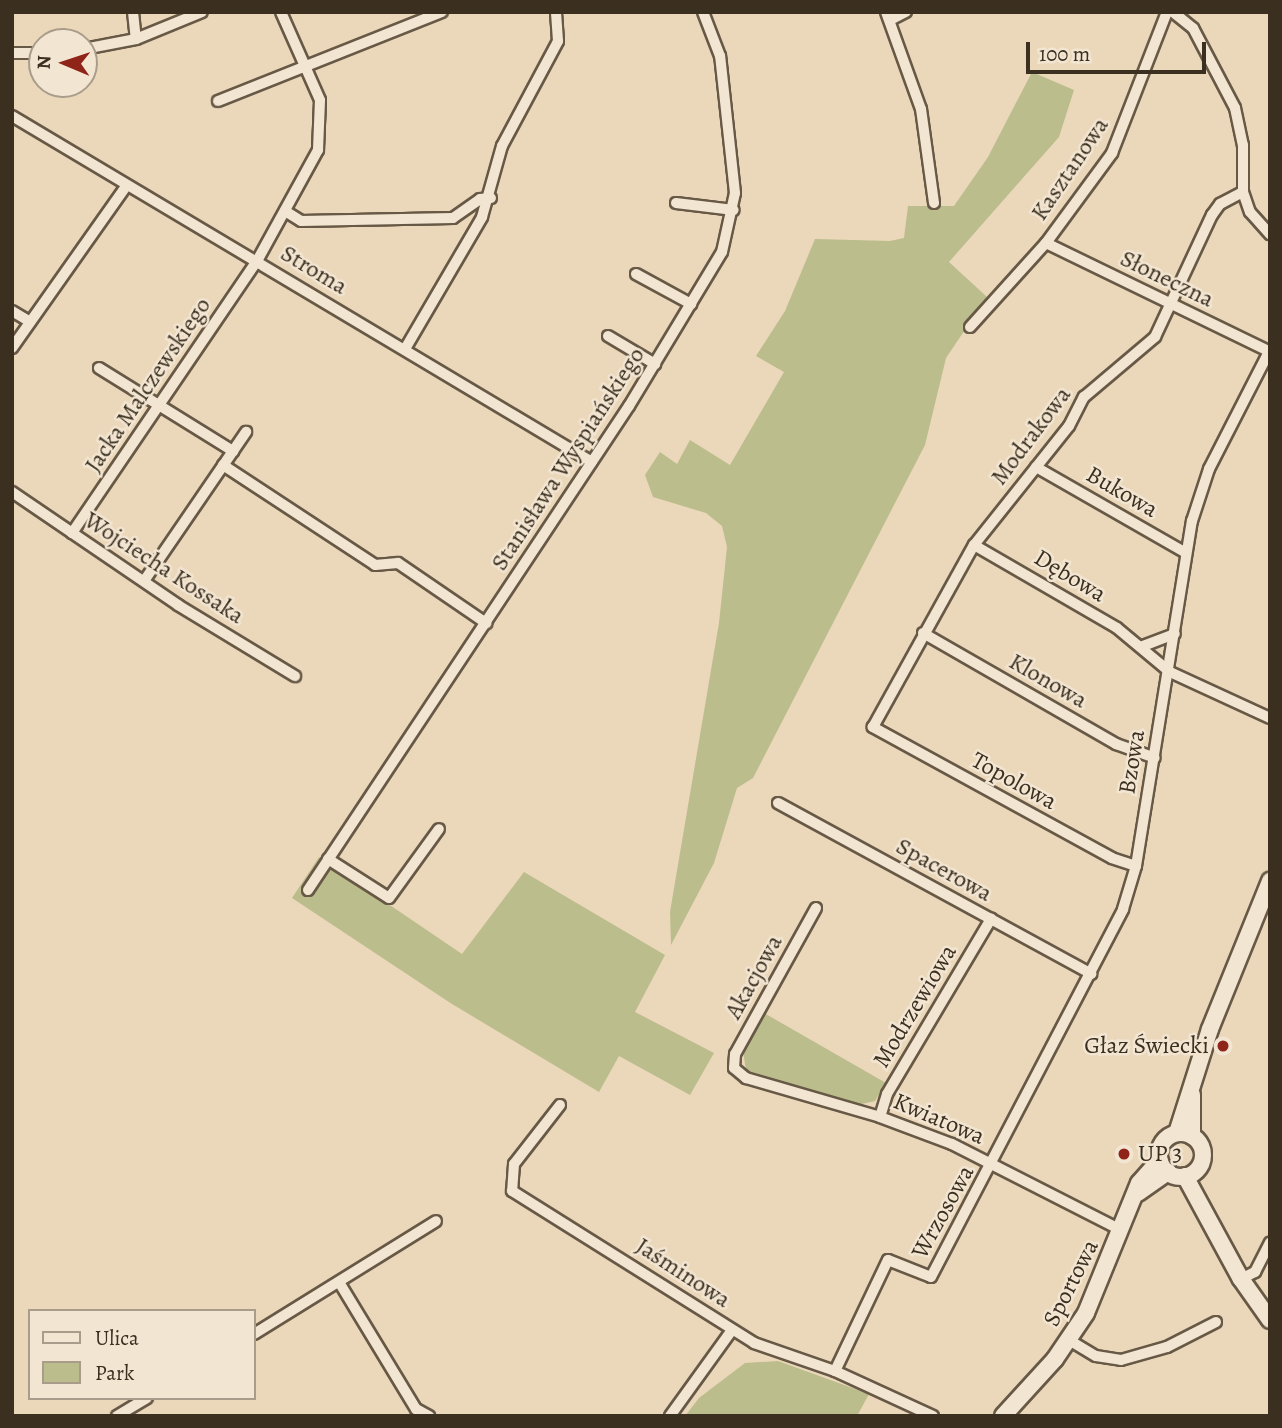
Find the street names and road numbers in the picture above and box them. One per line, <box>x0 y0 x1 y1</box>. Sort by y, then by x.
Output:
street label: Kasztanowa <box>1025 112 1115 226</box>
street label: Stroma <box>275 239 353 301</box>
street label: Słoneczna <box>1116 244 1218 314</box>
street label: Jacka Malczewskiego <box>79 292 217 478</box>
street label: Stanisława Wyspiańskiego <box>485 342 651 576</box>
street label: Modrakowa <box>985 381 1077 491</box>
street label: Bukowa <box>1081 460 1163 524</box>
street label: Wojciecha Kossaka <box>79 506 249 630</box>
street label: Dębowa <box>1029 543 1111 609</box>
street label: Klonowa <box>1004 647 1092 715</box>
street label: Bzowa <box>1113 728 1151 796</box>
street label: Topolowa <box>966 746 1062 816</box>
street label: Spacerowa <box>891 832 997 908</box>
street label: Akacjowa <box>719 930 789 1024</box>
street label: Modrzewiowa <box>867 939 963 1073</box>
street label: Kwiatowa <box>889 1087 989 1151</box>
street label: Wrzosowa <box>906 1160 980 1264</box>
street label: Jaśminowa <box>630 1232 736 1314</box>
street label: Sportowa <box>1037 1235 1105 1331</box>

